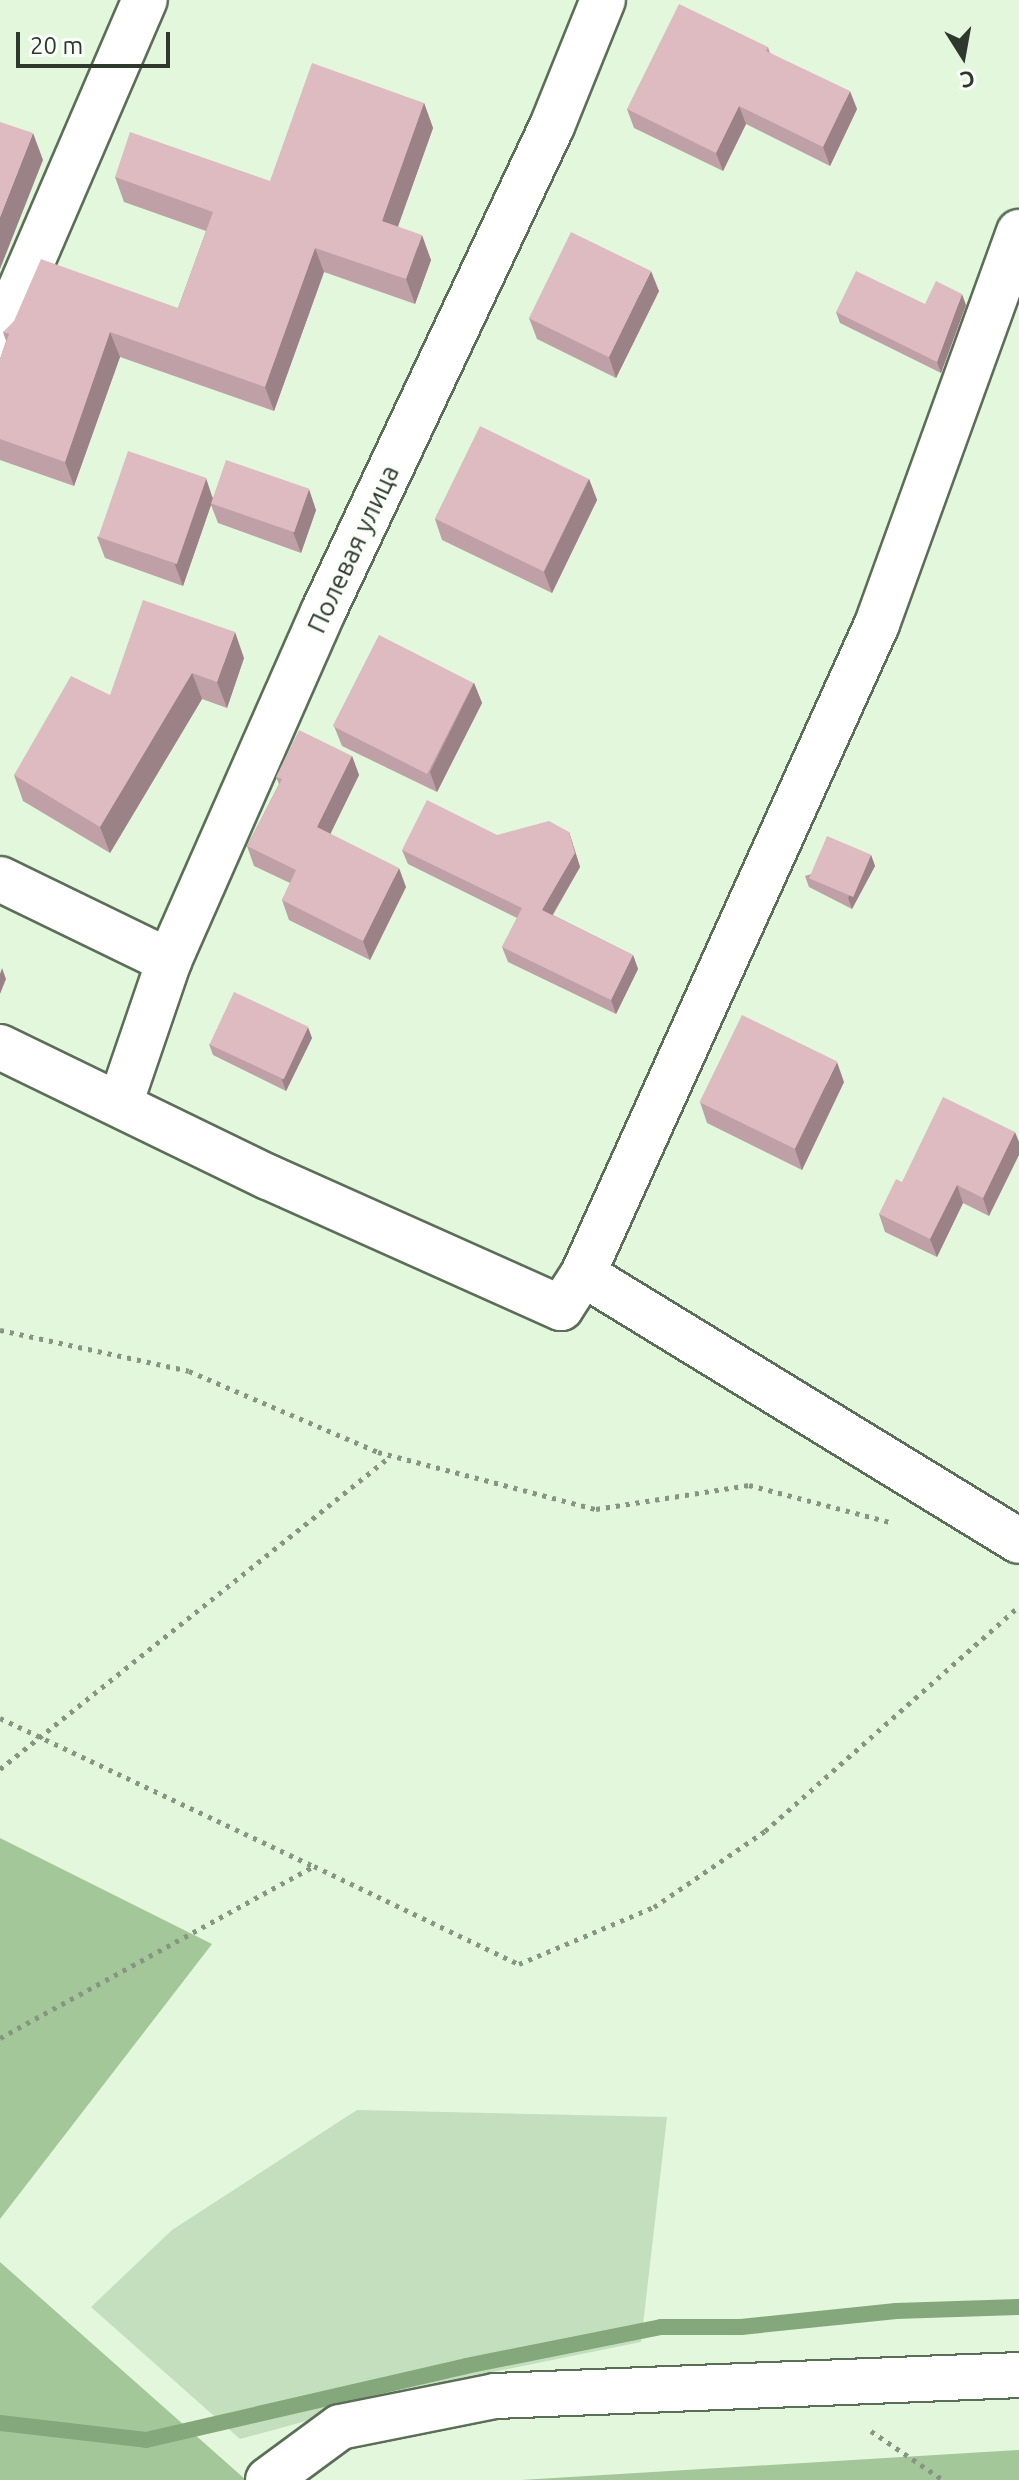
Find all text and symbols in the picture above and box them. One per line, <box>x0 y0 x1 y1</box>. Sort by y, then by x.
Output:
scale bar <box>20 16 174 66</box>
north arrow <box>923 16 1003 96</box>
text: 20 m <box>30 32 83 59</box>
text: С <box>958 66 977 94</box>
street label: Полевая улица <box>301 460 405 638</box>

